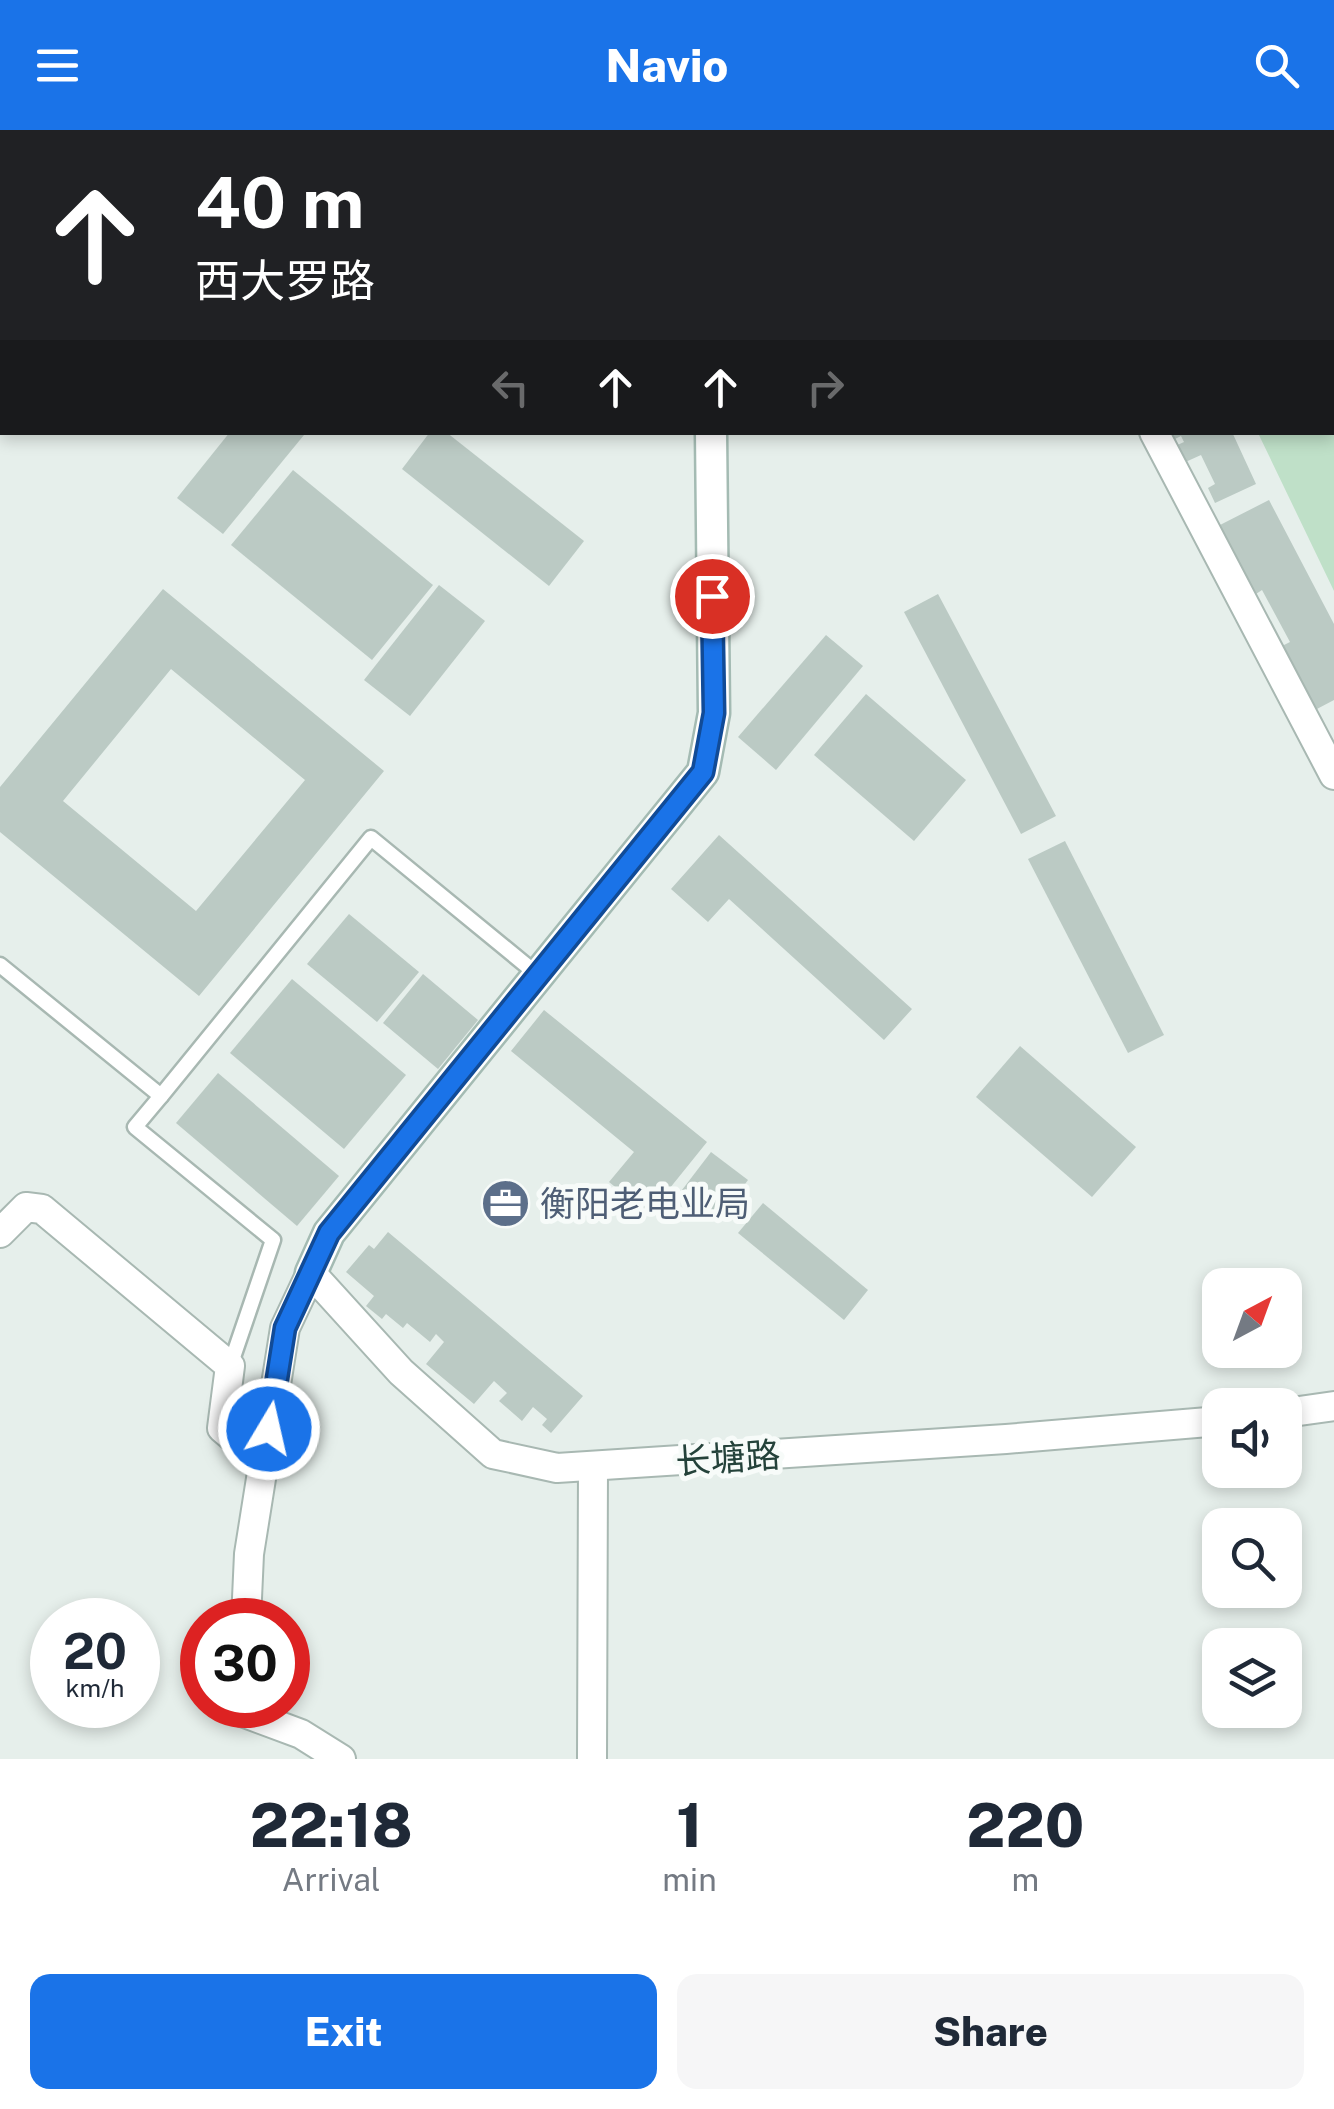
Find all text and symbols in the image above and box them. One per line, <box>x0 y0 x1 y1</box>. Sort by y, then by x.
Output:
icon: menu <box>30 38 85 93</box>
icon: search <box>1249 38 1304 93</box>
text: Navio <box>606 39 728 92</box>
text: 40 m <box>195 161 365 244</box>
icon: ahead <box>30 170 160 300</box>
text: 西大罗路 <box>195 254 375 307</box>
icon: left <box>483 360 538 415</box>
icon: ahead <box>588 360 643 415</box>
icon: ahead <box>693 360 748 415</box>
icon: right <box>798 360 853 415</box>
pin <box>670 554 755 639</box>
icon: arrive <box>685 569 740 624</box>
office icon: 衡阳老电业局 <box>479 1177 531 1229</box>
place label: 衡阳老电业局 <box>540 1183 750 1224</box>
north arrow <box>1202 1268 1302 1368</box>
map controls <box>1202 1268 1302 1728</box>
position arrow <box>217 1377 321 1481</box>
button: sound <box>1202 1388 1302 1488</box>
street label: 长塘路 <box>674 1434 782 1482</box>
button: search <box>1202 1508 1302 1608</box>
speed limit sign: 30 <box>180 1598 310 1728</box>
text: 20 <box>63 1621 127 1680</box>
button: layers <box>1202 1628 1302 1728</box>
text: km/h <box>66 1673 124 1703</box>
text: 22:18 <box>250 1790 413 1861</box>
text: 1 <box>676 1790 703 1861</box>
text: 220 <box>966 1790 1084 1861</box>
text: Arrival <box>282 1861 381 1898</box>
text: min <box>662 1861 717 1898</box>
text: m <box>1011 1861 1039 1898</box>
button: Exit <box>30 1974 657 2089</box>
button: Share <box>677 1974 1304 2089</box>

